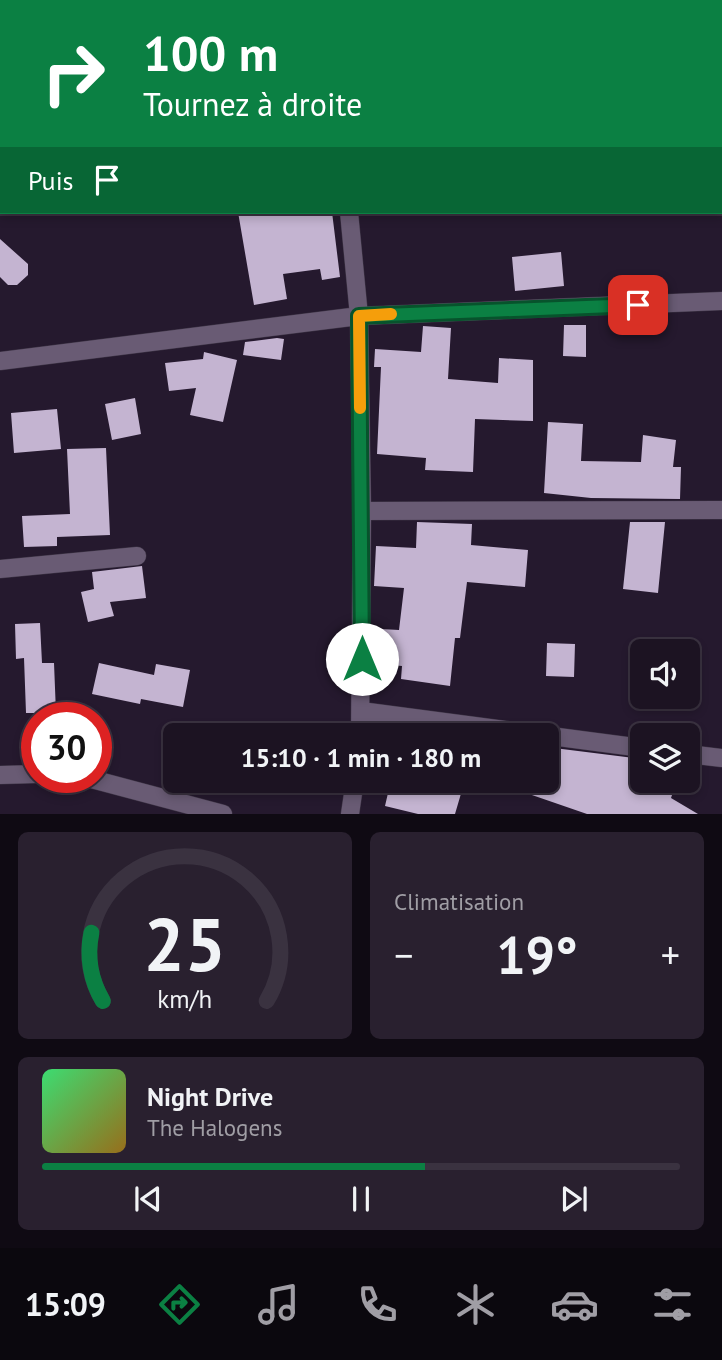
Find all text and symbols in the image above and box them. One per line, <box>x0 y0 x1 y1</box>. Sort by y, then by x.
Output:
text: 100 m <box>143 21 278 85</box>
icon: right <box>28 28 119 119</box>
text: Tournez à droite <box>143 83 362 125</box>
icon: arrive <box>88 161 126 199</box>
text: Puis <box>28 164 74 197</box>
pin <box>608 275 668 335</box>
icon: arrive <box>619 286 657 324</box>
position arrow <box>325 622 399 696</box>
map controls <box>630 639 700 793</box>
button: sound <box>630 639 700 709</box>
speed limit sign: 30 <box>21 702 112 793</box>
button: layers <box>630 723 700 793</box>
text: 15:10 · 1 min · 180 m <box>241 741 481 774</box>
text: Climatisation <box>394 887 524 916</box>
text: 25 <box>144 898 226 992</box>
text: 19° <box>496 921 578 988</box>
text: − <box>394 930 413 979</box>
text: + <box>661 930 680 979</box>
text: km/h <box>158 983 212 1015</box>
text: Night Drive <box>147 1080 273 1113</box>
text: The Halogens <box>147 1113 282 1142</box>
icon: previous <box>129 1180 167 1218</box>
icon: pause <box>342 1180 380 1218</box>
icon: next <box>555 1180 593 1218</box>
icon: directions <box>155 1280 204 1329</box>
icon: music <box>254 1280 303 1329</box>
icon: phone <box>353 1280 402 1329</box>
icon: climate <box>451 1280 500 1329</box>
icon: car <box>550 1280 599 1329</box>
icon: filters <box>648 1280 697 1329</box>
text: 15:09 <box>25 1283 106 1325</box>

